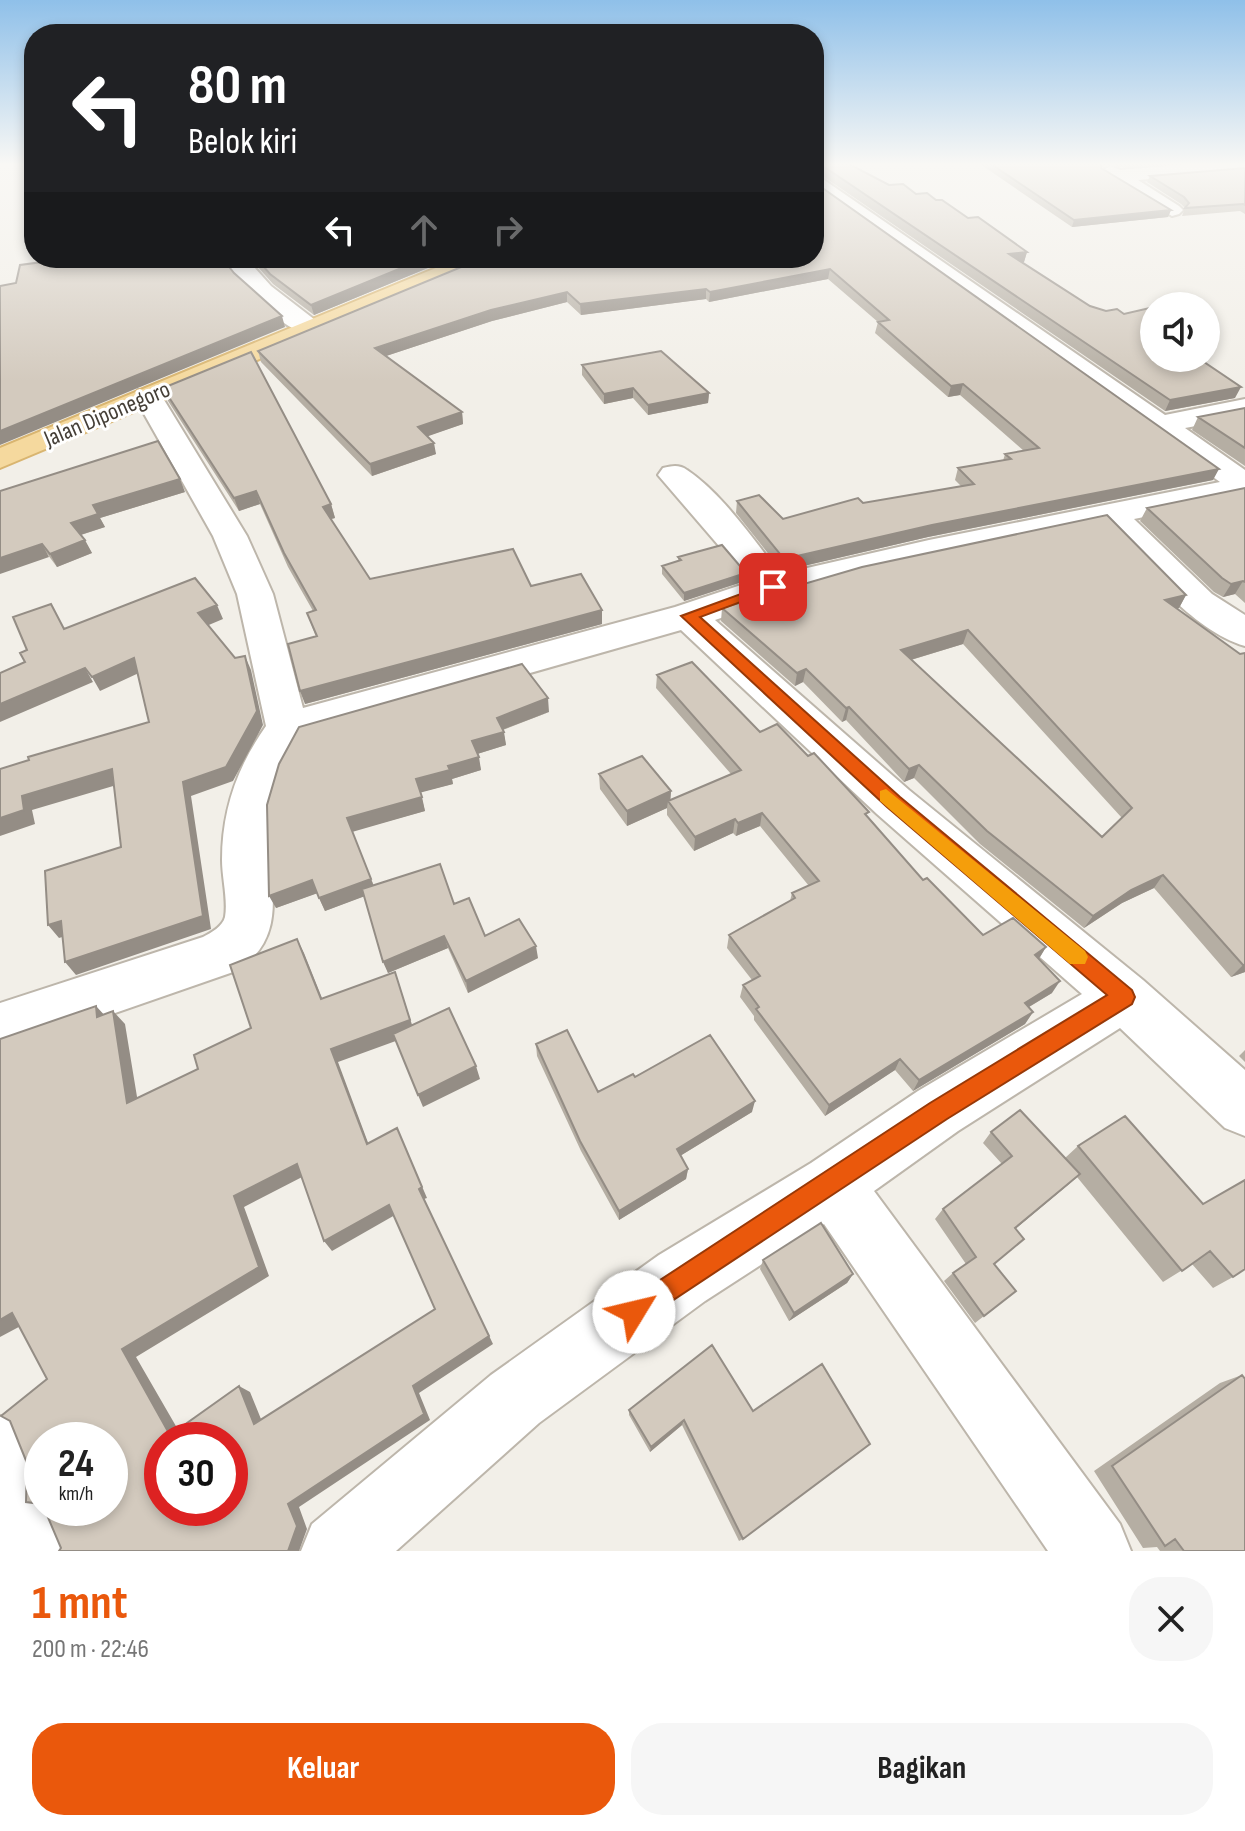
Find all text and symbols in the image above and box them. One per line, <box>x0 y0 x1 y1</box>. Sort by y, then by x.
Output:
text: 80 m <box>188 53 287 120</box>
icon: left <box>56 56 160 160</box>
text: Belok kiri <box>188 121 297 164</box>
icon: left <box>318 208 362 252</box>
icon: ahead <box>402 208 446 252</box>
icon: right <box>486 208 530 252</box>
map controls <box>1140 292 1220 372</box>
button: sound <box>1140 292 1220 372</box>
street label: Jalan Diponegoro <box>39 374 174 454</box>
pin <box>739 553 807 621</box>
icon: arrive <box>751 565 795 609</box>
position arrow <box>592 1270 676 1354</box>
speed limit sign: 30 <box>144 1422 248 1526</box>
text: 24 <box>58 1440 94 1488</box>
text: km/h <box>59 1482 93 1506</box>
text: 1 mnt <box>32 1575 128 1632</box>
button: close <box>1129 1577 1213 1661</box>
text: 200 m · 22:46 <box>32 1634 149 1665</box>
button: Keluar <box>32 1723 615 1815</box>
button: Bagikan <box>631 1723 1213 1815</box>

